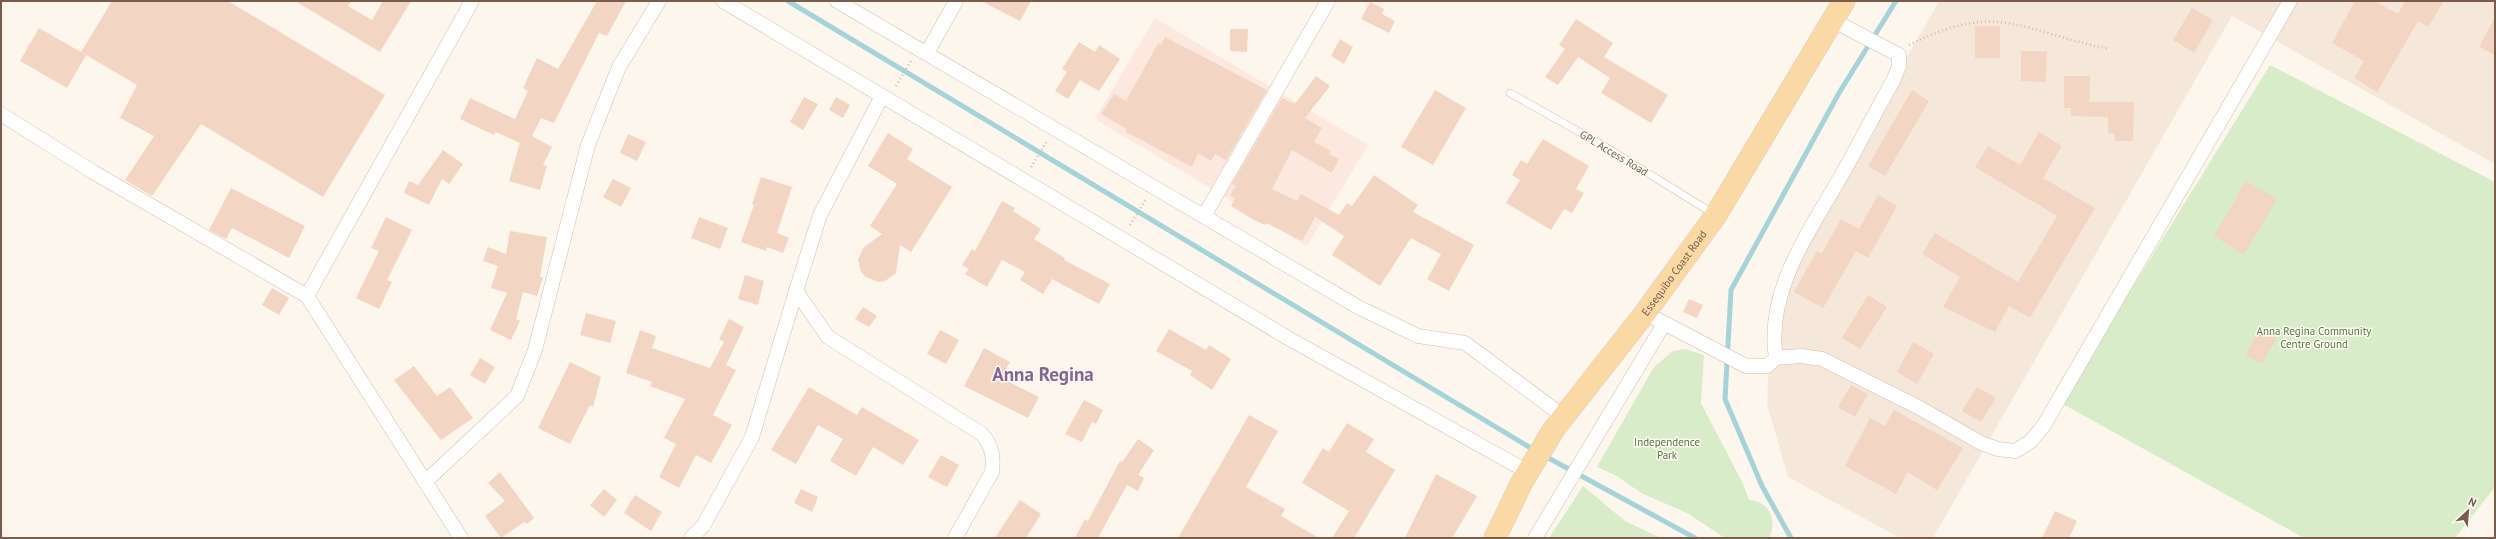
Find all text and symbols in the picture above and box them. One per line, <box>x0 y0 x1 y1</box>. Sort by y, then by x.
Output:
street label: GPL Access Road <box>1577 127 1651 179</box>
street label: Essequibo Coast Road <box>1638 227 1710 318</box>
park label: Anna Regina Community Centre Ground <box>2256 324 2372 351</box>
district label: Anna Regina <box>992 362 1094 386</box>
park label: Independence Park <box>1634 435 1700 462</box>
north arrow <box>2448 491 2488 531</box>
text: N <box>2466 494 2479 510</box>

